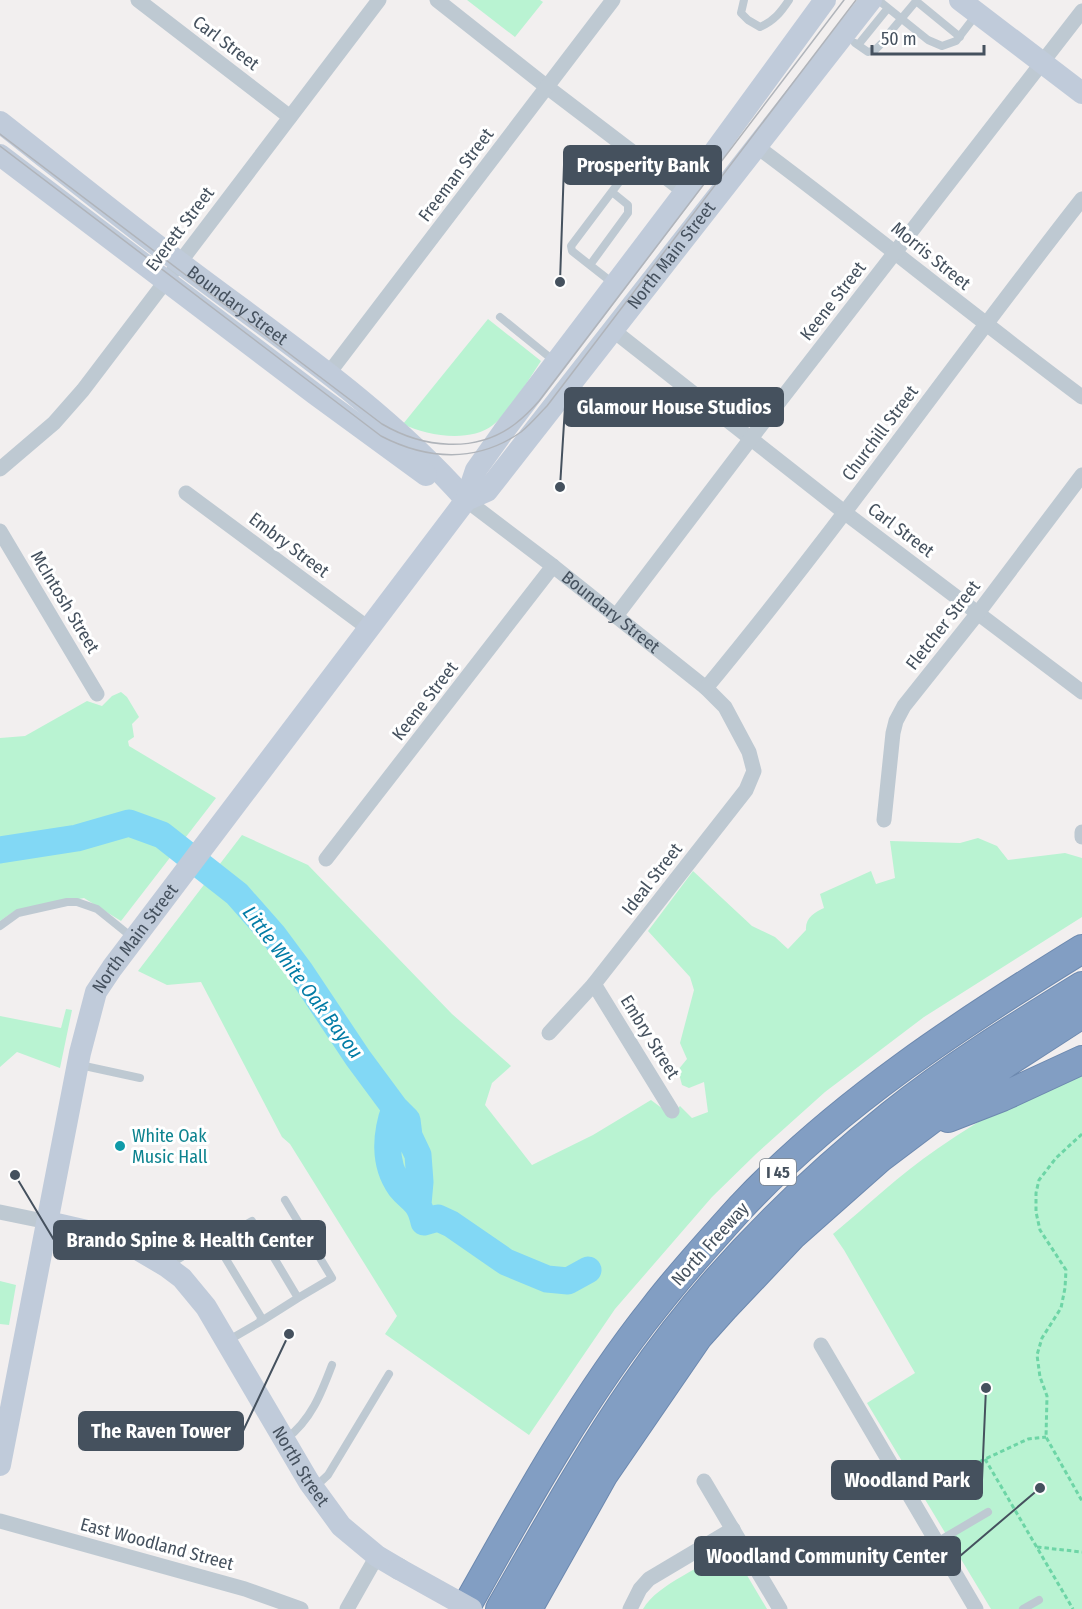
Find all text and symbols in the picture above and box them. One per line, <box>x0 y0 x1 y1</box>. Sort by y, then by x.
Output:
street label: Carl Street <box>189 11 264 75</box>
scale bar <box>872 18 984 56</box>
text: 50 m <box>881 28 917 50</box>
street label: Freeman Street <box>414 124 498 226</box>
callout: Prosperity Bank <box>564 146 721 184</box>
text: Prosperity Bank <box>577 153 710 177</box>
street label: Everett Street <box>141 182 219 275</box>
street label: North Main Street <box>623 197 720 314</box>
street label: Morris Street <box>887 217 975 295</box>
street label: Keene Street <box>795 257 871 345</box>
street label: Boundary Street <box>183 261 292 350</box>
street label: Churchill Street <box>837 381 923 485</box>
callout: Glamour House Studios <box>565 388 783 426</box>
text: Glamour House Studios <box>577 395 771 419</box>
street label: Carl Street <box>864 498 939 562</box>
street label: Embry Street <box>245 508 333 582</box>
street label: McIntosh Street <box>26 547 104 657</box>
street label: Boundary Street <box>557 566 664 658</box>
street label: Fletcher Street <box>901 576 985 674</box>
street label: Keene Street <box>387 657 463 745</box>
street label: Ideal Street <box>617 839 687 919</box>
street label: North Main Street <box>87 879 183 997</box>
water label: Little White Oak Bayou <box>238 901 368 1063</box>
street label: Embry Street <box>616 991 684 1083</box>
place label: White Oak Music Hall <box>132 1125 208 1168</box>
marker: White Oak Music Hall <box>113 1139 127 1153</box>
road number: I 45 <box>760 1159 796 1185</box>
street label: North Freeway <box>667 1198 753 1290</box>
callout: Brando Spine & Health Center <box>54 1221 325 1259</box>
text: Brando Spine & Health Center <box>66 1228 314 1252</box>
callout: The Raven Tower <box>79 1412 243 1450</box>
text: The Raven Tower <box>91 1419 232 1443</box>
street label: North Street <box>267 1422 334 1511</box>
callout: Woodland Park <box>832 1461 982 1499</box>
text: Woodland Park <box>844 1468 971 1492</box>
street label: East Woodland Street <box>78 1513 236 1575</box>
callout: Woodland Community Center <box>695 1537 960 1575</box>
text: Woodland Community Center <box>706 1544 948 1568</box>

